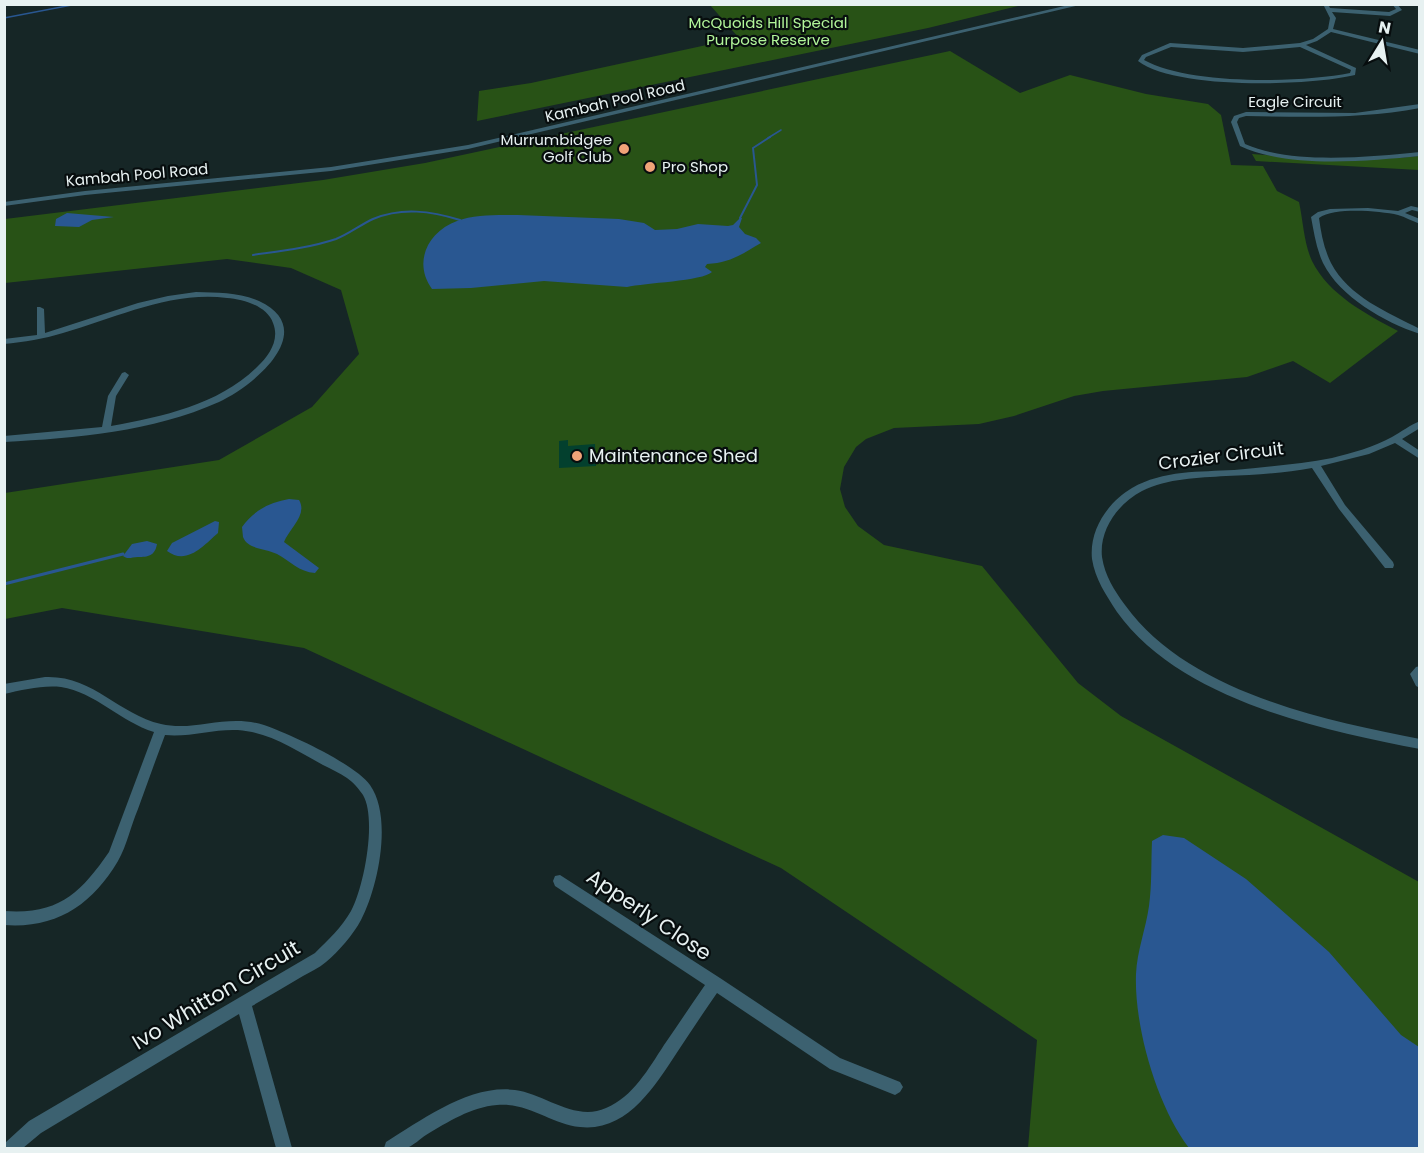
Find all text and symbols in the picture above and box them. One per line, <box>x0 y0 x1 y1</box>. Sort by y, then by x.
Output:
park label: McQuoids Hill Special Purpose Reserve <box>688 12 848 50</box>
north arrow <box>1352 12 1412 72</box>
text: N <box>1377 15 1393 40</box>
street label: Kambah Pool Road <box>543 74 687 127</box>
street label: Eagle Circuit <box>1248 91 1342 112</box>
place label: Murrumbidgee Golf Club <box>501 129 612 167</box>
marker: Murrumbidgee Golf Club <box>617 142 631 156</box>
place label: Pro Shop <box>662 156 728 177</box>
street label: Kambah Pool Road <box>65 158 209 191</box>
marker: Pro Shop <box>643 160 657 174</box>
street label: Crozier Circuit <box>1157 435 1285 476</box>
place label: Maintenance Shed <box>589 443 758 468</box>
marker: Maintenance Shed <box>570 449 584 463</box>
street label: Apperly Close <box>581 862 717 967</box>
street label: Ivo Whitton Circuit <box>126 933 305 1056</box>

